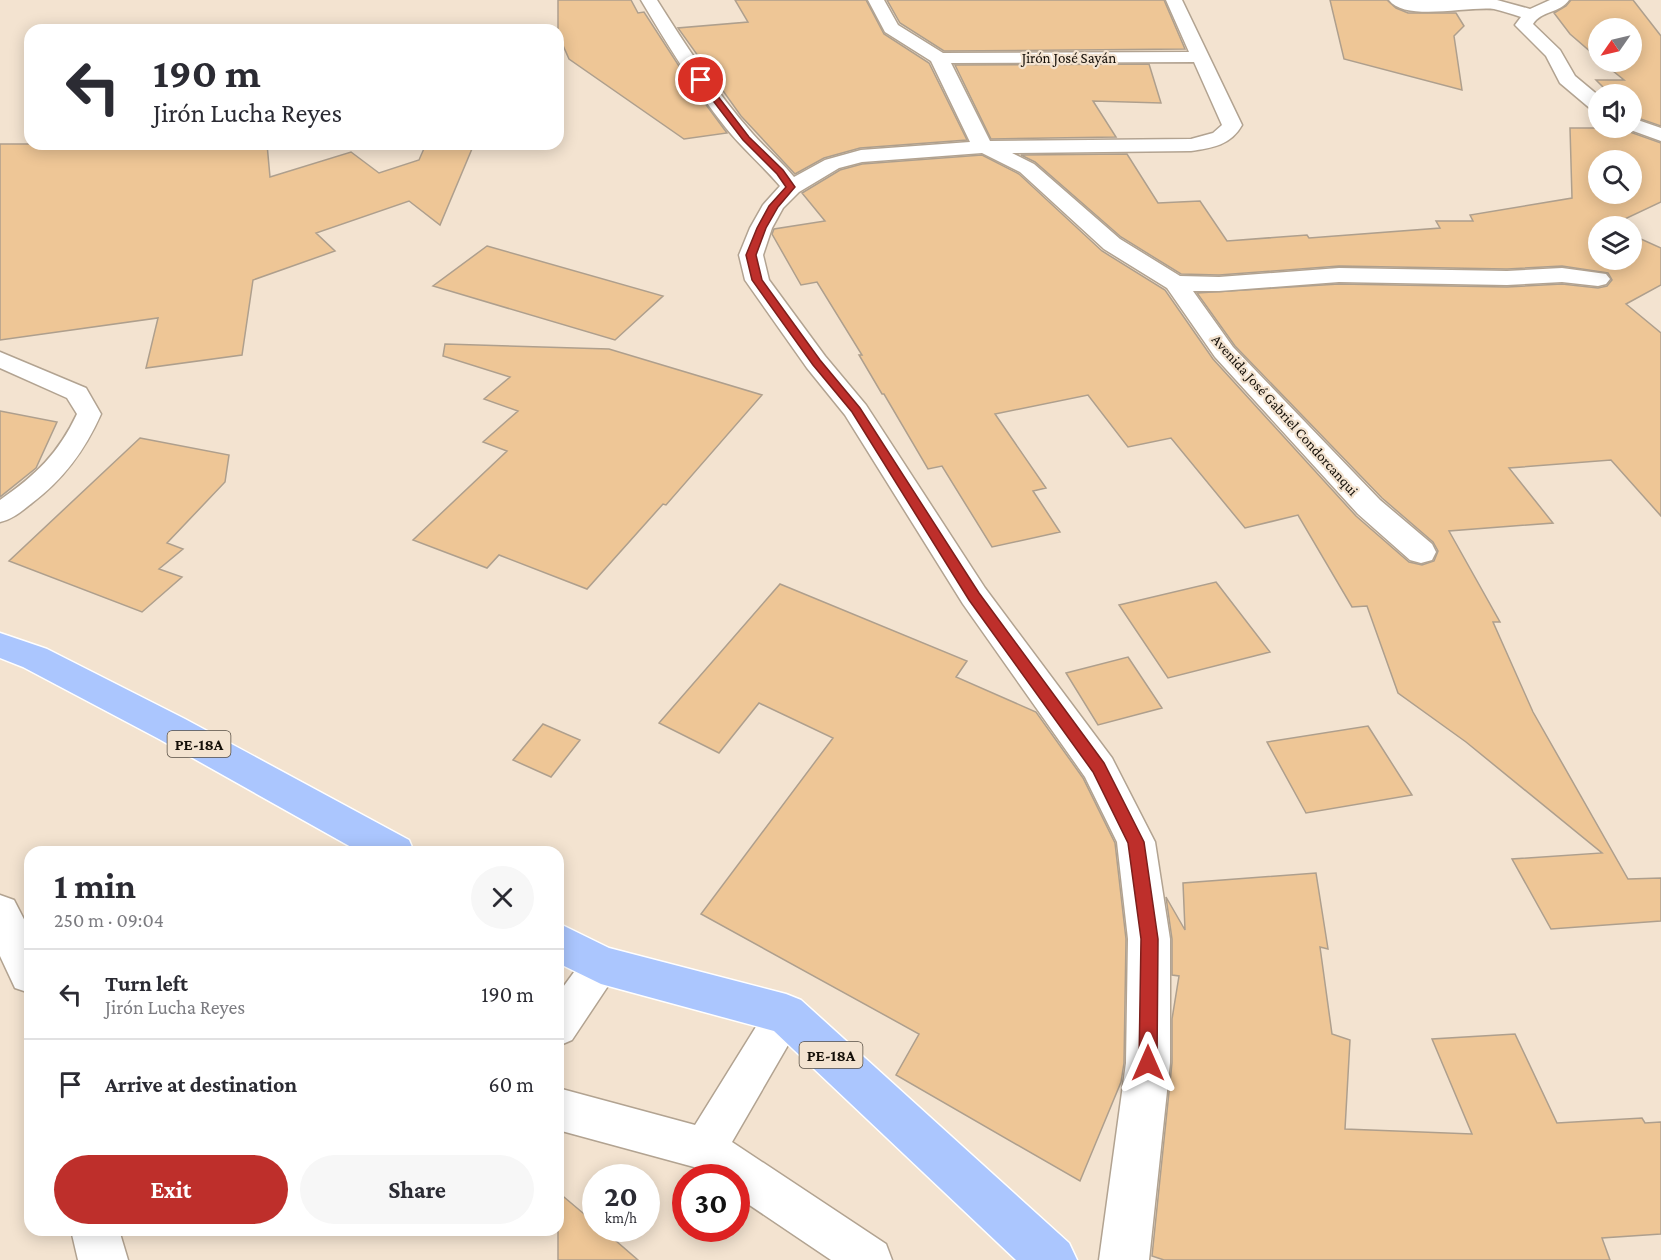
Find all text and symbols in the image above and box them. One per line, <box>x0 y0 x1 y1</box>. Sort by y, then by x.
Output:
north arrow <box>1588 18 1642 72</box>
map controls <box>1588 18 1642 270</box>
icon: left <box>54 48 132 126</box>
text: 190 m <box>153 49 261 96</box>
street label: Jirón José Sayán <box>1020 50 1116 67</box>
pin <box>675 54 726 105</box>
icon: arrive <box>684 63 717 96</box>
button: sound <box>1588 84 1642 138</box>
text: Jirón Lucha Reyes <box>153 98 342 128</box>
button: search <box>1588 150 1642 204</box>
button: layers <box>1588 216 1642 270</box>
street label: Avenida José Gabriel Condorcanqui <box>1208 331 1361 499</box>
road number: PE-18A <box>168 731 230 757</box>
text: 1 min <box>54 866 136 906</box>
button: close <box>471 866 534 929</box>
text: 250 m · 09:04 <box>54 909 164 931</box>
text: Turn left <box>105 971 188 996</box>
icon: left <box>54 978 87 1011</box>
text: 190 m <box>481 982 534 1007</box>
text: Jirón Lucha Reyes <box>105 996 245 1018</box>
position arrow <box>1116 1031 1180 1095</box>
road number: PE-18A <box>800 1042 862 1068</box>
icon: arrive <box>54 1068 87 1101</box>
text: Arrive at destination <box>105 1072 297 1097</box>
text: 60 m <box>489 1072 534 1097</box>
button: Exit <box>54 1155 288 1224</box>
button: Share <box>300 1155 534 1224</box>
speed limit sign: 30 <box>672 1164 750 1242</box>
text: 20 <box>604 1179 638 1212</box>
text: km/h <box>605 1210 637 1226</box>

